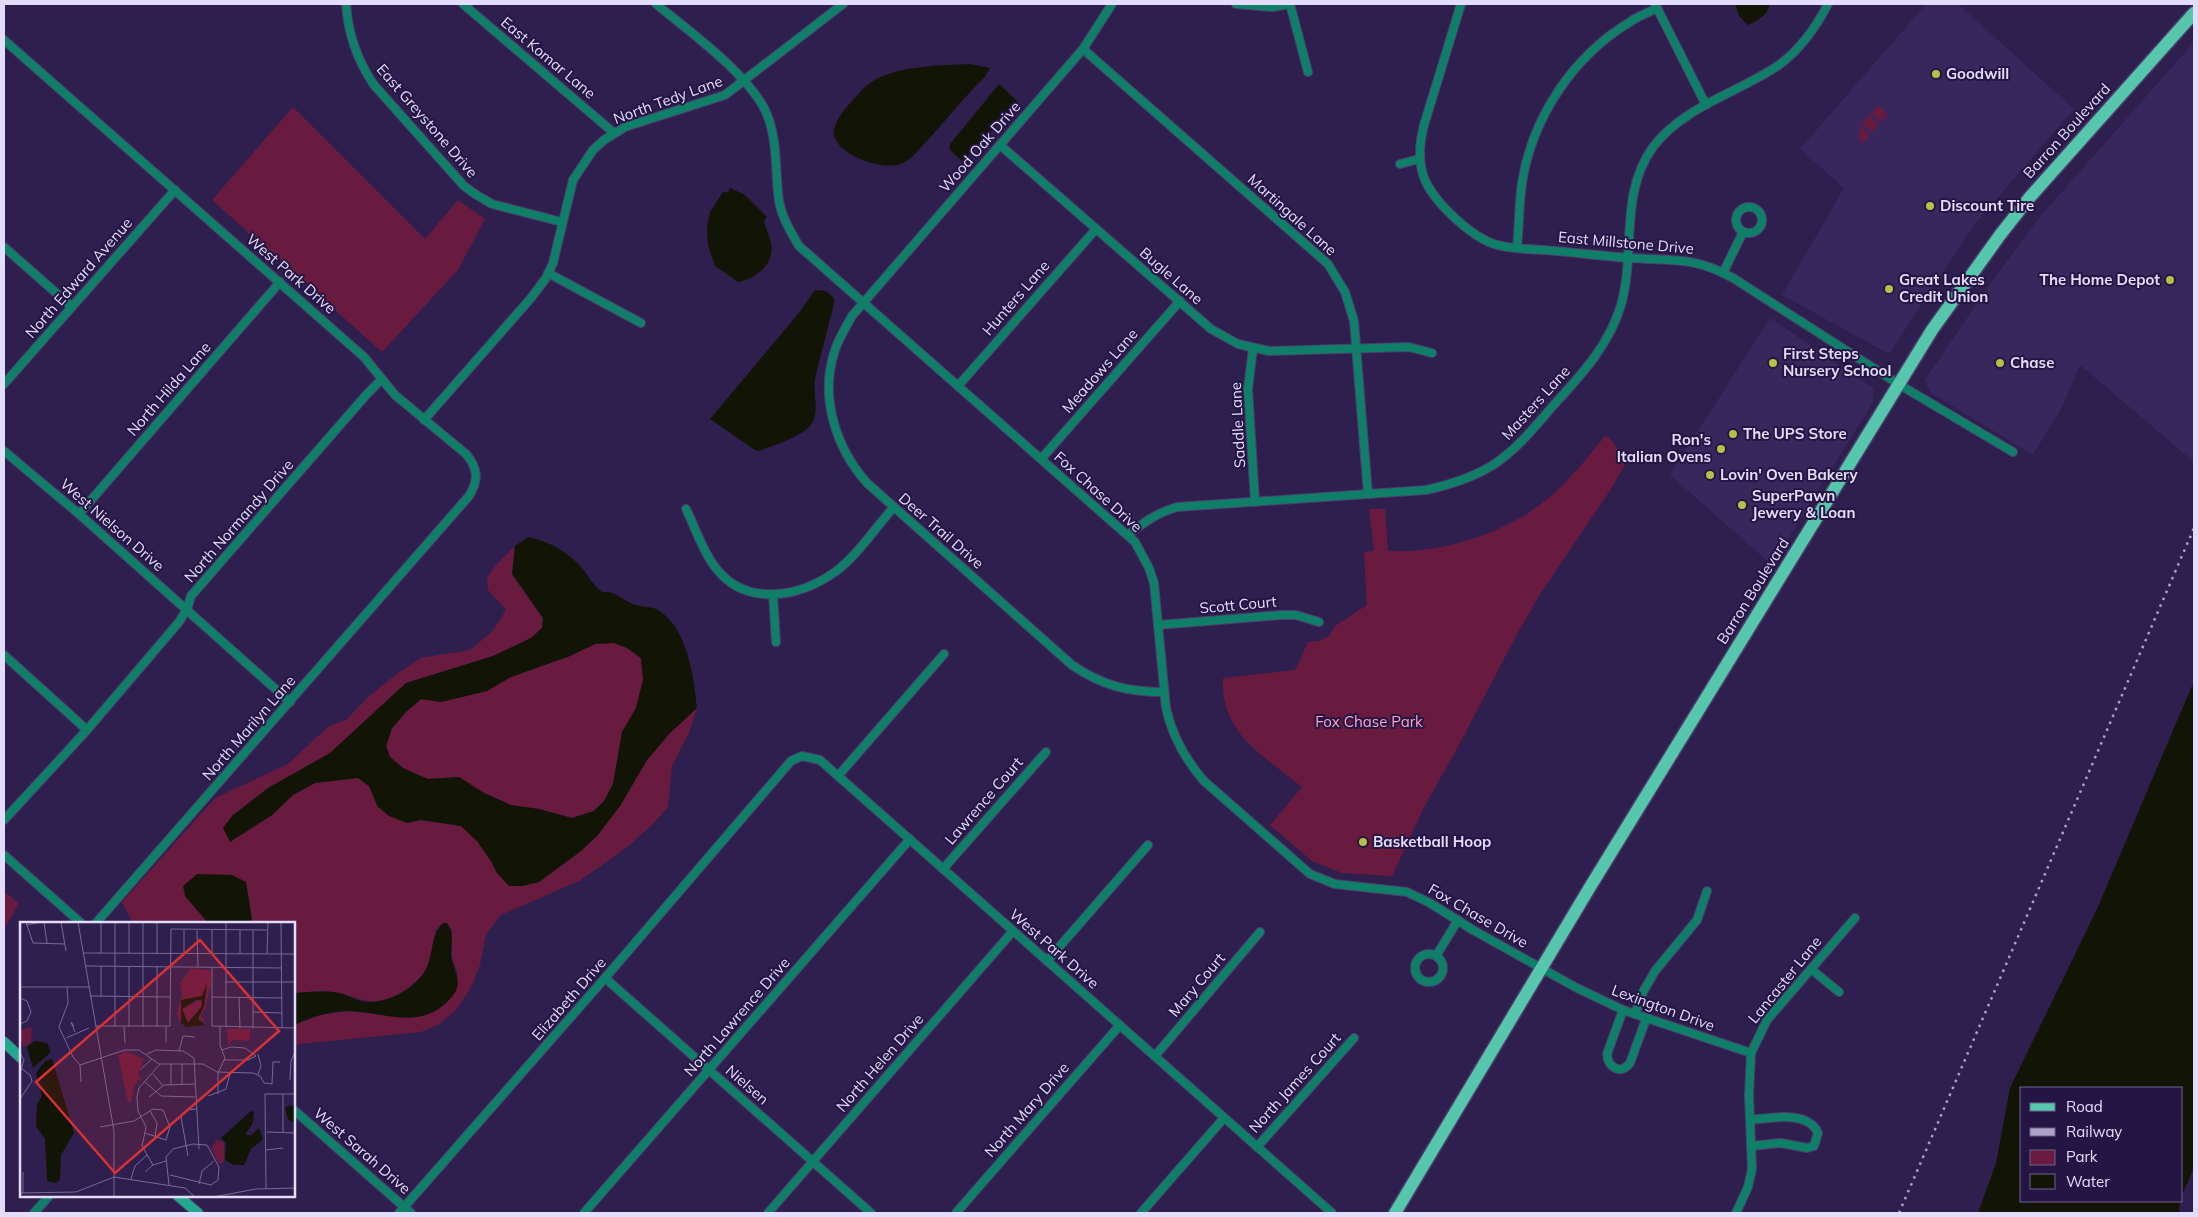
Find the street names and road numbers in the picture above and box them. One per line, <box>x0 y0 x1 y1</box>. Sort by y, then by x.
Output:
street label: East Komar Lane <box>497 12 600 103</box>
street label: East Greystone Drive <box>373 60 482 181</box>
street label: North Tedy Lane <box>611 71 725 128</box>
street label: Barron Boulevard <box>2019 79 2114 182</box>
street label: Wood Oak Drive <box>935 97 1024 196</box>
street label: Martingale Lane <box>1244 170 1341 260</box>
street label: North Edward Avenue <box>21 213 136 342</box>
street label: East Millstone Drive <box>1557 227 1695 258</box>
street label: West Park Drive <box>243 230 340 318</box>
street label: Bugle Lane <box>1136 243 1207 308</box>
street label: Hunters Lane <box>978 256 1053 339</box>
street label: Meadows Lane <box>1058 324 1142 417</box>
street label: North Hilda Lane <box>123 338 215 440</box>
street label: Masters Lane <box>1497 362 1574 444</box>
street label: Saddle Lane <box>1226 382 1249 469</box>
street label: Fox Chase Drive <box>1050 447 1146 536</box>
street label: North Normandy Drive <box>180 455 297 586</box>
street label: West Nielson Drive <box>56 474 168 575</box>
street label: Deer Trail Drive <box>895 489 988 573</box>
street label: Barron Boulevard <box>1712 534 1793 647</box>
street label: Scott Court <box>1199 592 1277 617</box>
street label: North Marilyn Lane <box>198 671 299 784</box>
street label: Lawrence Court <box>940 753 1027 848</box>
street label: Fox Chase Drive <box>1425 879 1532 952</box>
street label: West Park Drive <box>1006 905 1103 993</box>
street label: Lancaster Lane <box>1744 932 1826 1027</box>
street label: Mary Court <box>1164 949 1229 1021</box>
street label: Elizabeth Drive <box>527 953 610 1044</box>
street label: North Lawrence Drive <box>680 953 794 1080</box>
street label: Lexington Drive <box>1609 980 1717 1035</box>
street label: North Helen Drive <box>832 1010 927 1116</box>
street label: North James Court <box>1245 1029 1345 1137</box>
street label: North Mary Drive <box>980 1058 1073 1161</box>
street label: Nielsen <box>722 1061 773 1108</box>
street label: West Sarah Drive <box>310 1103 415 1198</box>

